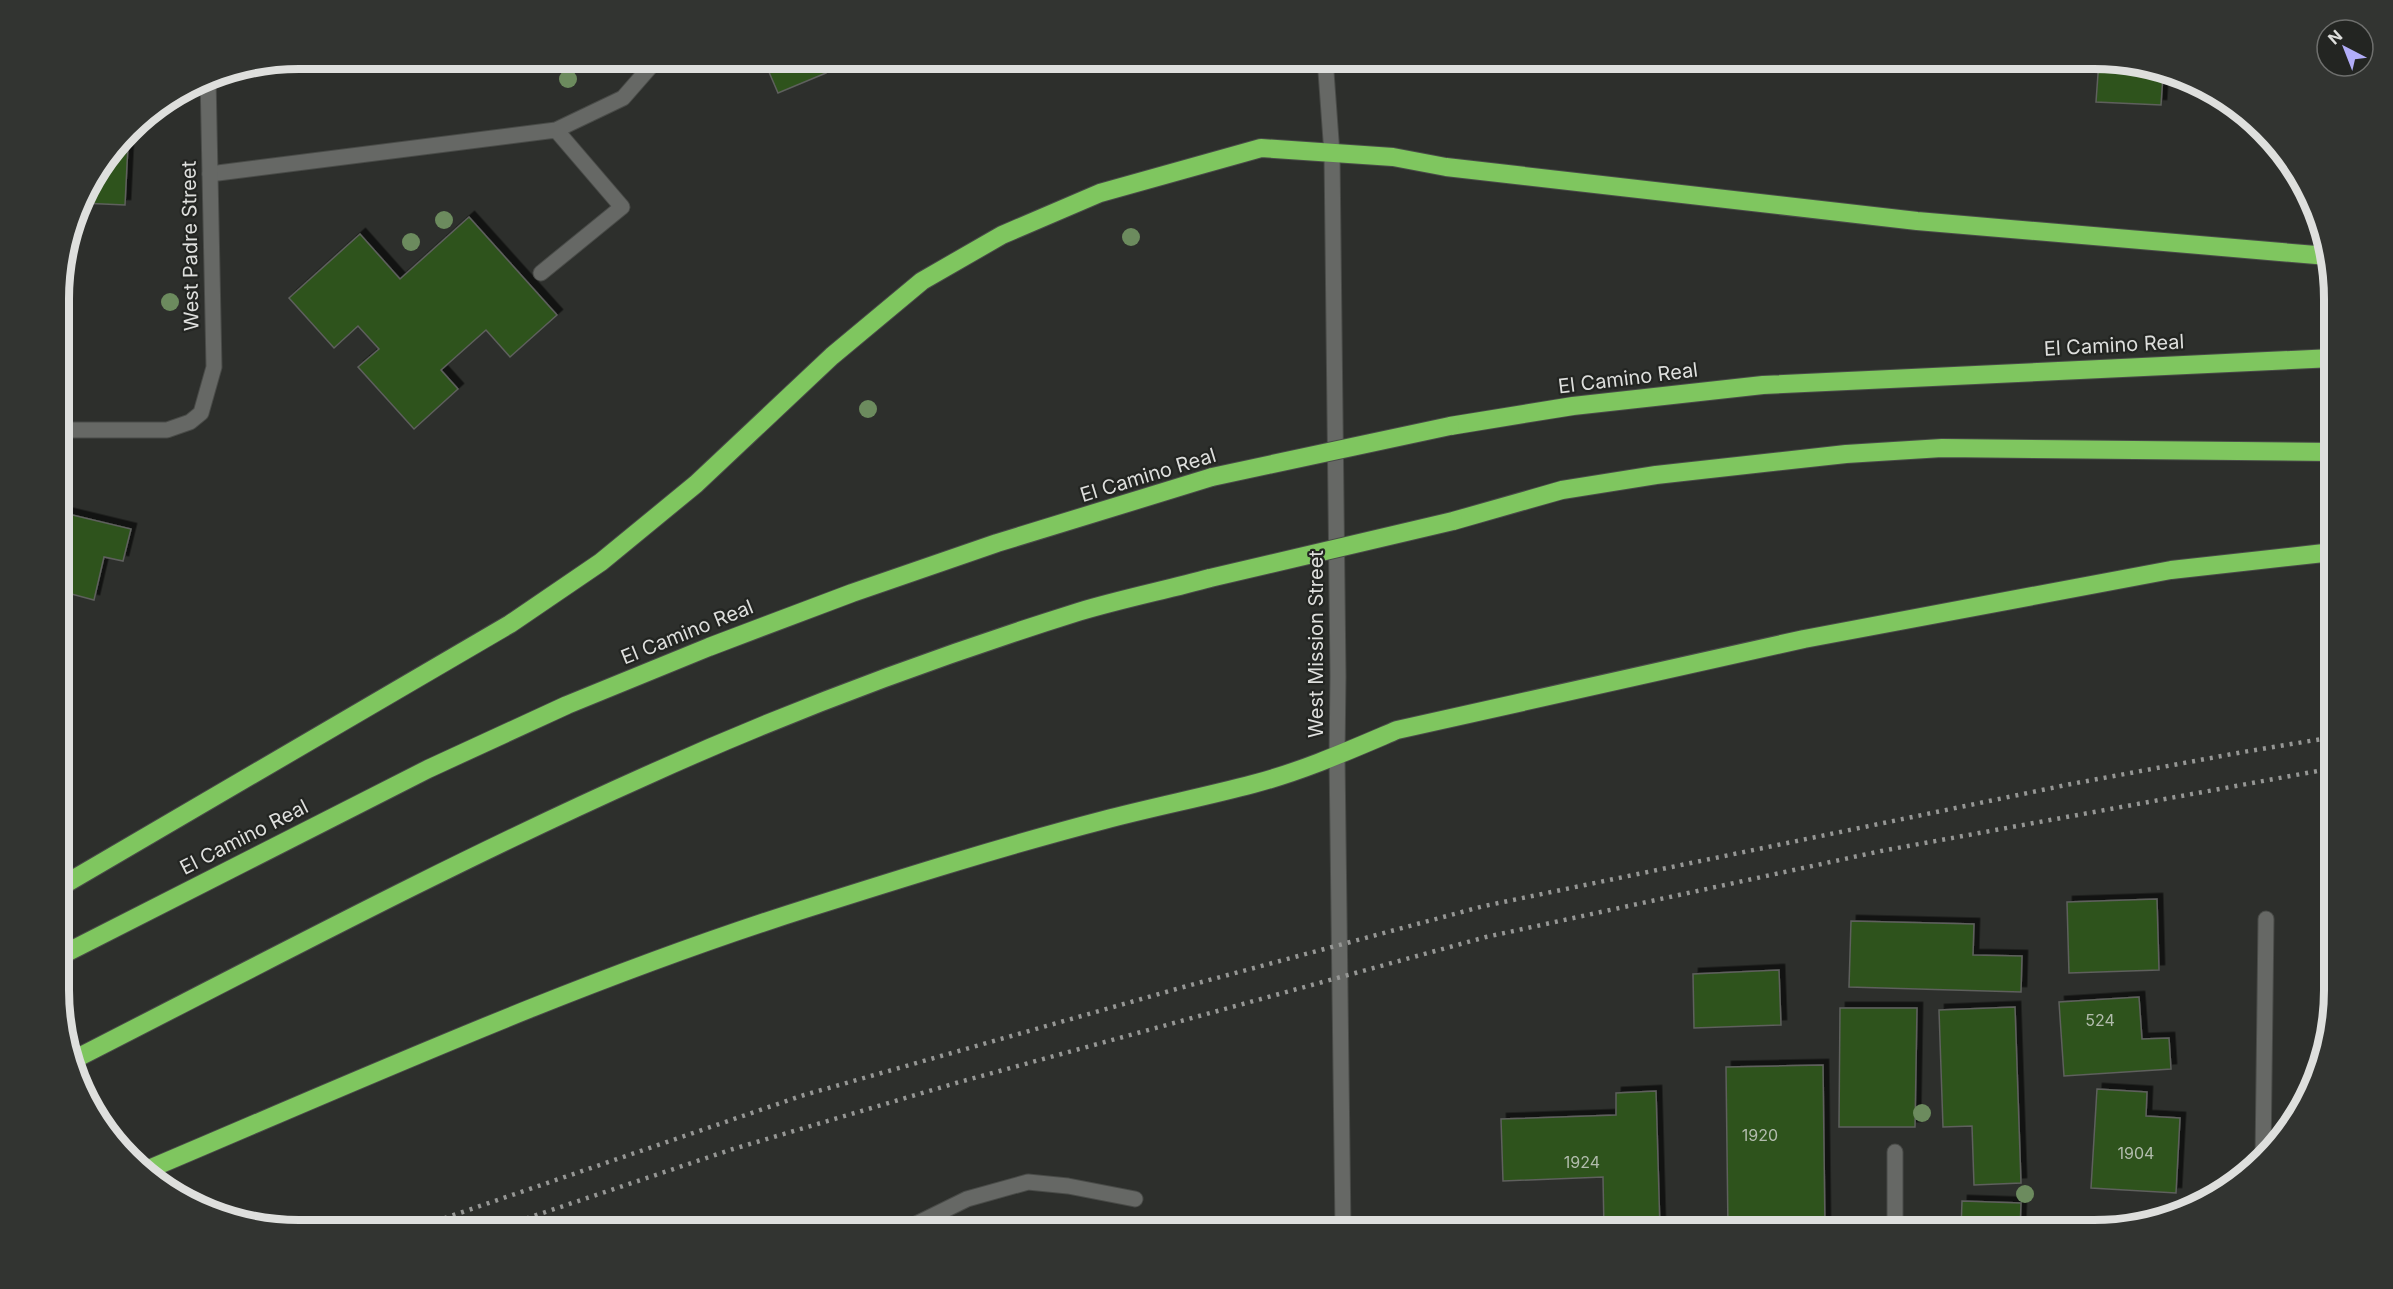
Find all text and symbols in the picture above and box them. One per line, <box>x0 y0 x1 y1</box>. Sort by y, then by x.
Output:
north arrow <box>2315 18 2375 78</box>
text: N <box>2324 25 2346 48</box>
street label: West Padre Street <box>177 160 203 331</box>
street label: El Camino Real <box>2043 329 2185 361</box>
street label: El Camino Real <box>1557 358 1699 398</box>
street label: El Camino Real <box>1077 443 1219 507</box>
street label: West Mission Street <box>1304 550 1328 738</box>
street label: El Camino Real <box>617 595 757 669</box>
street label: El Camino Real <box>176 794 312 880</box>
house number: 524 <box>2085 1010 2115 1030</box>
house number: 1920 <box>1742 1125 1778 1145</box>
house number: 1904 <box>2118 1143 2154 1163</box>
house number: 1924 <box>1564 1152 1600 1172</box>

